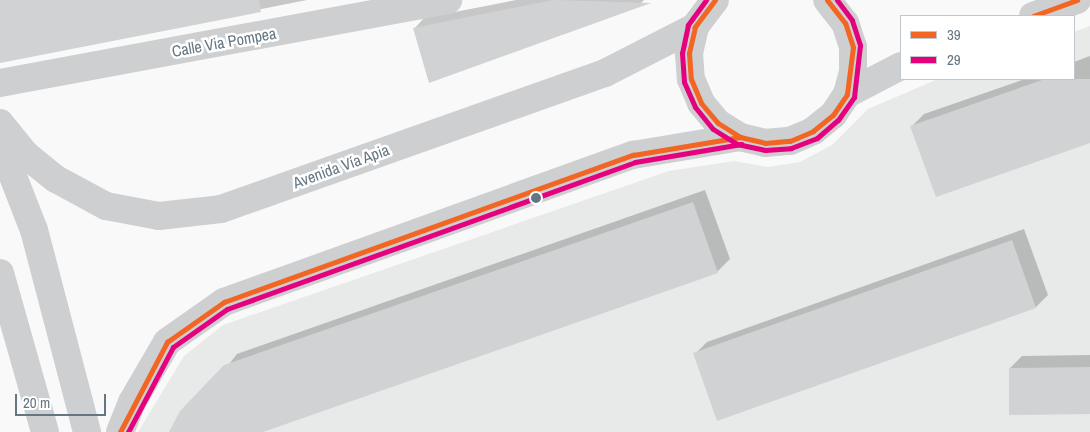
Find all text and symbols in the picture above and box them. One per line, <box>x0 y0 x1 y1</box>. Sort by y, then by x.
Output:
legend <box>900 15 1075 80</box>
street label: Calle Via Pompea <box>170 23 278 61</box>
text: 39 <box>947 24 961 45</box>
text: 29 <box>947 49 961 70</box>
street label: Avenida Vía Apia <box>290 140 392 192</box>
unlabelled marker <box>531 193 541 203</box>
scale bar <box>18 384 109 416</box>
text: 20 m <box>23 392 50 413</box>

